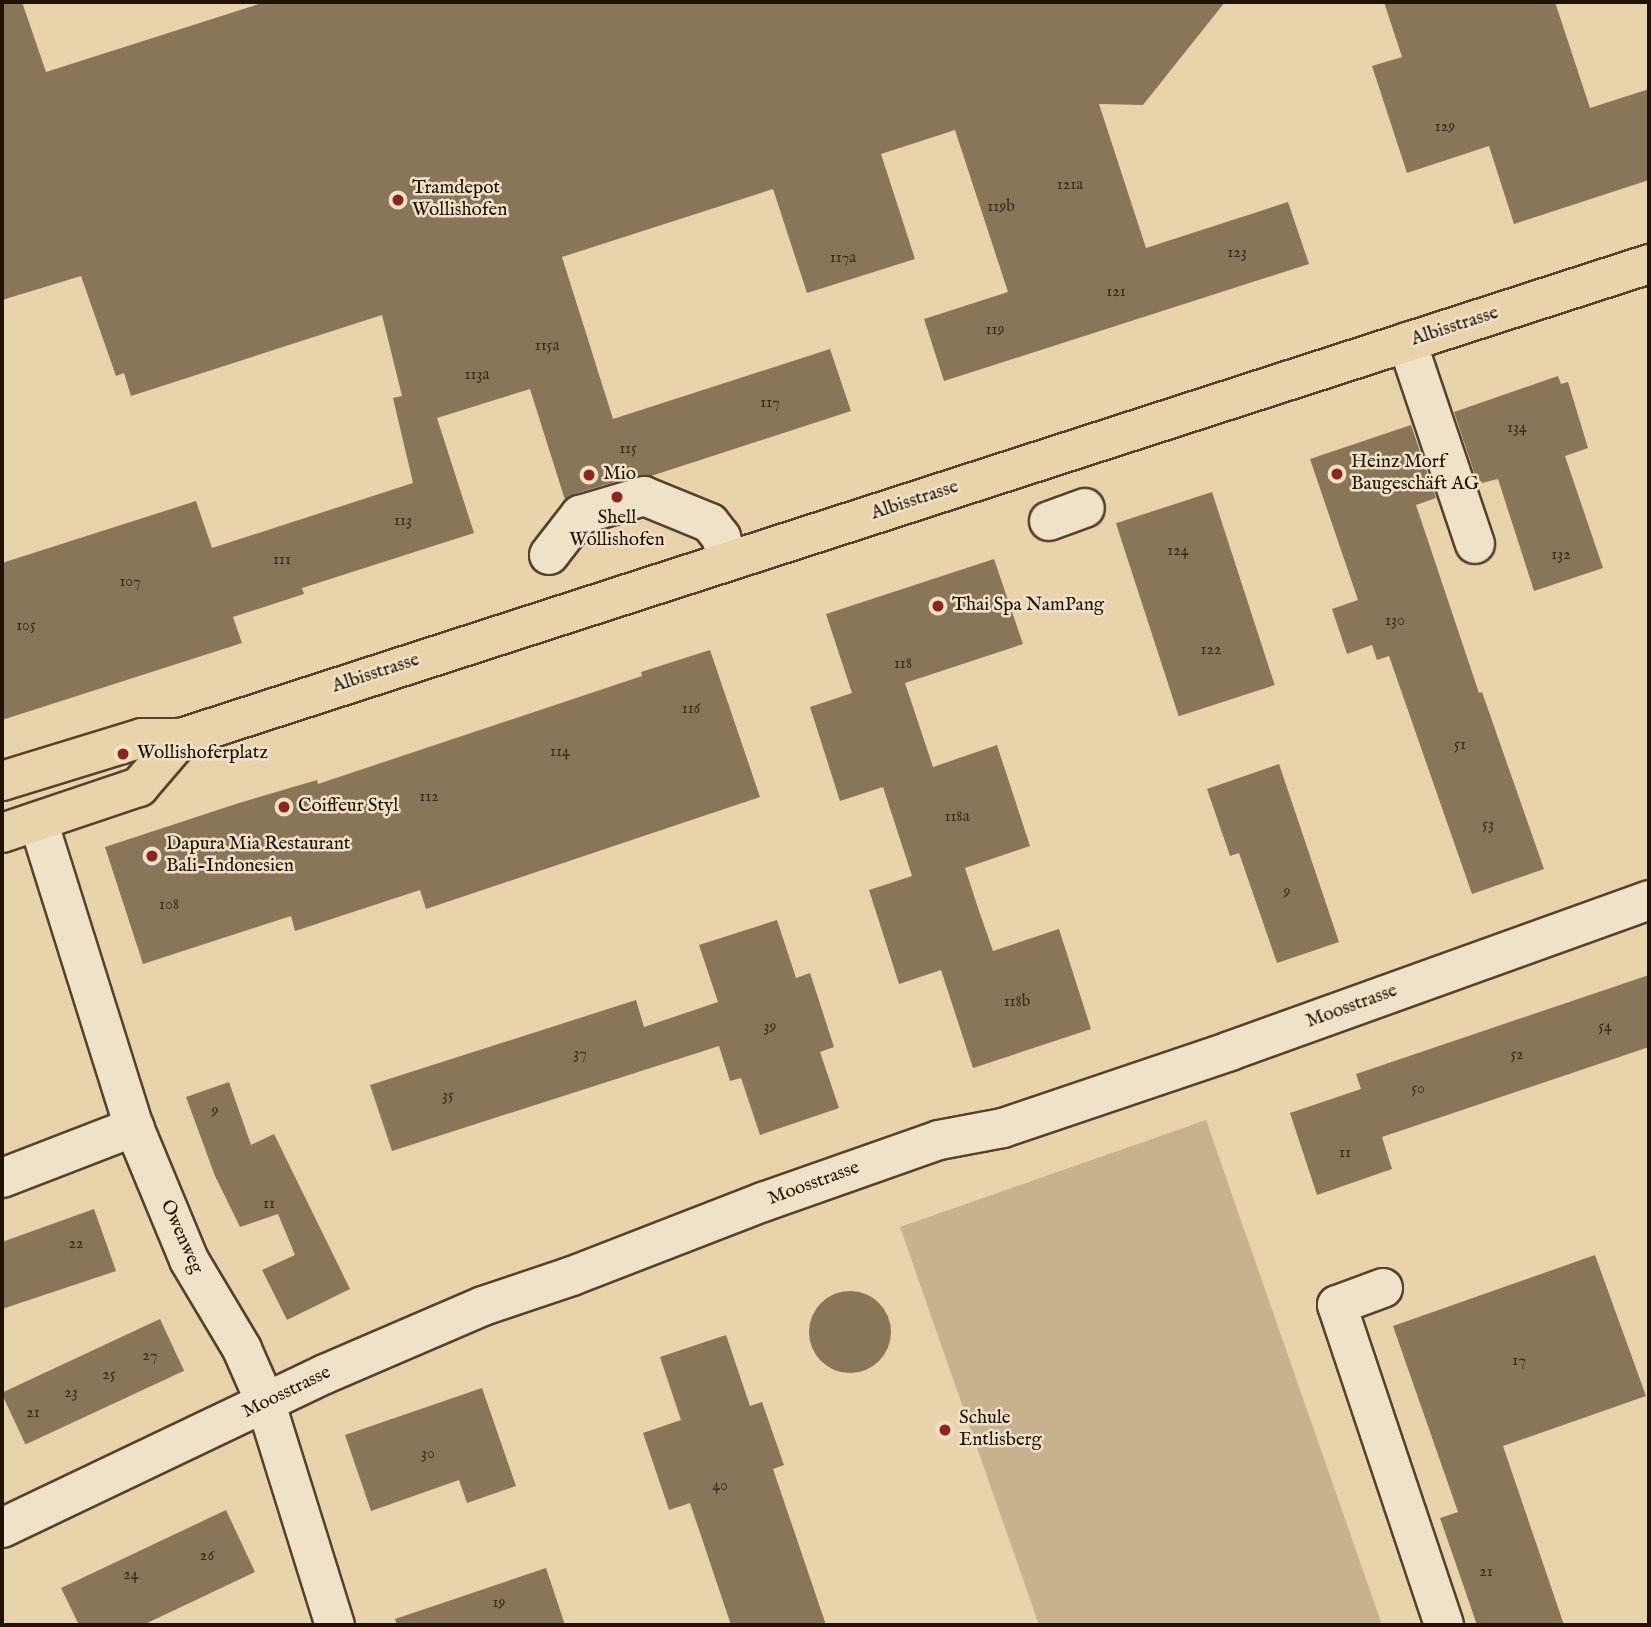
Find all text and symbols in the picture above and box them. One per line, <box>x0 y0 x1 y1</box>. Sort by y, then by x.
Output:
house number: 129 <box>1435 117 1455 137</box>
house number: 121a <box>1057 175 1083 195</box>
place label: Tramdepot Wollishofen <box>412 178 507 222</box>
marker: Tramdepot Wollishofen <box>390 192 406 208</box>
house number: 119b <box>987 197 1015 217</box>
house number: 123 <box>1227 243 1247 263</box>
house number: 117a <box>830 248 856 268</box>
house number: 121 <box>1106 282 1126 302</box>
street label: Albisstrasse <box>1409 302 1501 352</box>
house number: 119 <box>986 320 1004 340</box>
house number: 115a <box>535 336 559 356</box>
house number: 113a <box>465 365 489 385</box>
house number: 117 <box>760 393 780 413</box>
house number: 134 <box>1507 418 1527 438</box>
house number: 115 <box>619 439 637 459</box>
place label: Heinz Morf Baugeschäft AG <box>1351 452 1479 496</box>
place label: Mio <box>603 464 636 486</box>
marker: Heinz Morf Baugeschäft AG <box>1329 466 1345 482</box>
marker: Mio <box>581 467 597 483</box>
street label: Albisstrasse <box>869 476 961 526</box>
marker: Shell Wollishofen <box>609 489 625 505</box>
place label: Shell Wollishofen <box>569 508 665 552</box>
house number: 113 <box>394 511 412 531</box>
house number: 124 <box>1167 541 1189 561</box>
house number: 132 <box>1551 545 1571 565</box>
house number: 111 <box>273 550 291 570</box>
house number: 107 <box>119 572 141 592</box>
place label: Thai Spa NamPang <box>952 595 1104 617</box>
marker: Thai Spa NamPang <box>930 598 946 614</box>
house number: 130 <box>1385 611 1405 631</box>
house number: 105 <box>16 616 36 636</box>
house number: 122 <box>1201 640 1221 660</box>
street label: Albisstrasse <box>330 649 422 699</box>
house number: 118 <box>894 654 912 674</box>
house number: 116 <box>682 699 700 719</box>
house number: 51 <box>1454 735 1466 755</box>
house number: 114 <box>550 742 570 762</box>
place label: Wollishoferplatz <box>137 743 268 765</box>
marker: Wollishoferplatz <box>115 746 131 762</box>
house number: 112 <box>419 787 439 807</box>
place label: Coiffeur Styl <box>298 796 398 818</box>
marker: Coiffeur Styl <box>276 799 292 815</box>
house number: 118a <box>944 807 970 827</box>
house number: 53 <box>1482 815 1494 835</box>
place label: Dapura Mia Restaurant Bali-Indonesien <box>166 834 350 878</box>
marker: Dapura Mia Restaurant Bali-Indonesien <box>144 848 160 864</box>
house number: 9 <box>1284 882 1290 902</box>
house number: 108 <box>159 895 179 915</box>
street label: Moosstrasse <box>1303 980 1401 1034</box>
house number: 118b <box>1004 992 1030 1012</box>
house number: 39 <box>764 1017 776 1037</box>
house number: 54 <box>1598 1017 1612 1037</box>
house number: 37 <box>573 1044 587 1064</box>
house number: 52 <box>1510 1045 1524 1065</box>
house number: 50 <box>1411 1079 1425 1099</box>
house number: 35 <box>442 1086 454 1106</box>
house number: 9 <box>212 1101 218 1121</box>
house number: 11 <box>1339 1143 1351 1163</box>
street label: Moosstrasse <box>765 1157 863 1211</box>
house number: 11 <box>263 1194 275 1214</box>
street label: Owenweg <box>155 1197 207 1277</box>
house number: 22 <box>68 1234 84 1254</box>
house number: 27 <box>143 1346 157 1366</box>
house number: 17 <box>1512 1351 1526 1371</box>
street label: Moosstrasse <box>239 1362 335 1424</box>
house number: 25 <box>102 1365 116 1385</box>
house number: 23 <box>64 1383 78 1403</box>
house number: 21 <box>26 1403 40 1423</box>
place label: Schule Entlisberg <box>959 1408 1042 1452</box>
marker: Schule Entlisberg <box>937 1422 953 1438</box>
house number: 30 <box>421 1444 435 1464</box>
house number: 40 <box>712 1476 728 1496</box>
house number: 26 <box>200 1546 214 1566</box>
house number: 21 <box>1479 1562 1493 1582</box>
house number: 24 <box>123 1565 139 1585</box>
house number: 19 <box>493 1593 505 1613</box>

